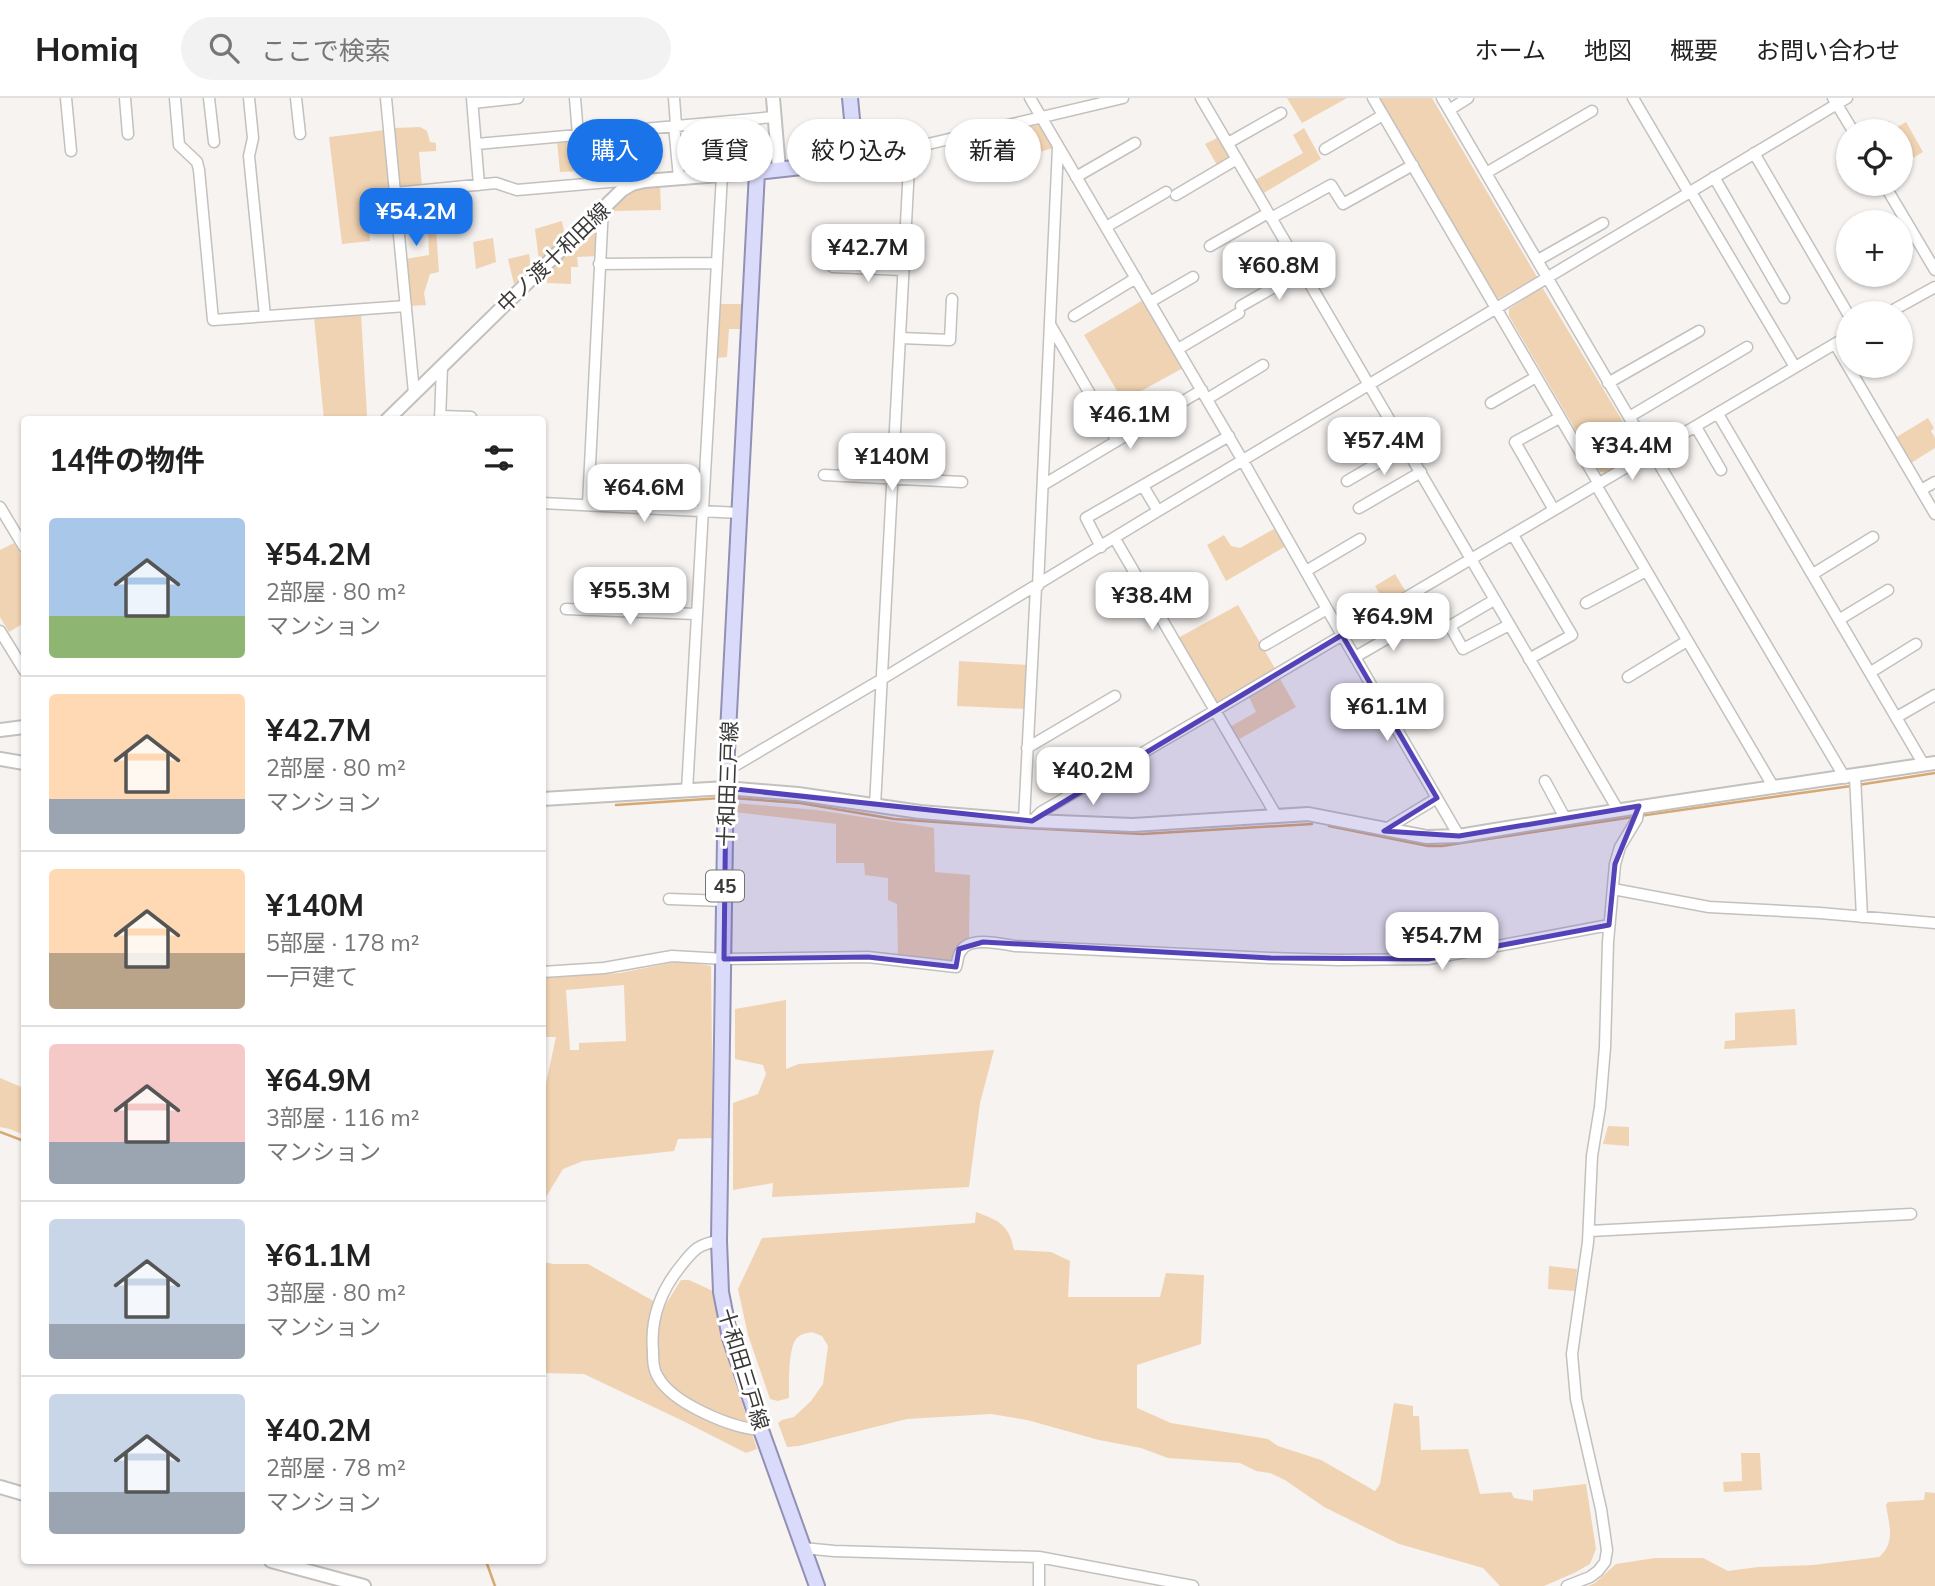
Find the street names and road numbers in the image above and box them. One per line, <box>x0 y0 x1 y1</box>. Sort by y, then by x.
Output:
street label: 中ノ渡十和田線 <box>491 197 615 317</box>
street label: 十和田三戸線 <box>712 721 742 847</box>
road number: 45 <box>706 870 744 902</box>
street label: 十和田三戸線 <box>713 1305 775 1433</box>

